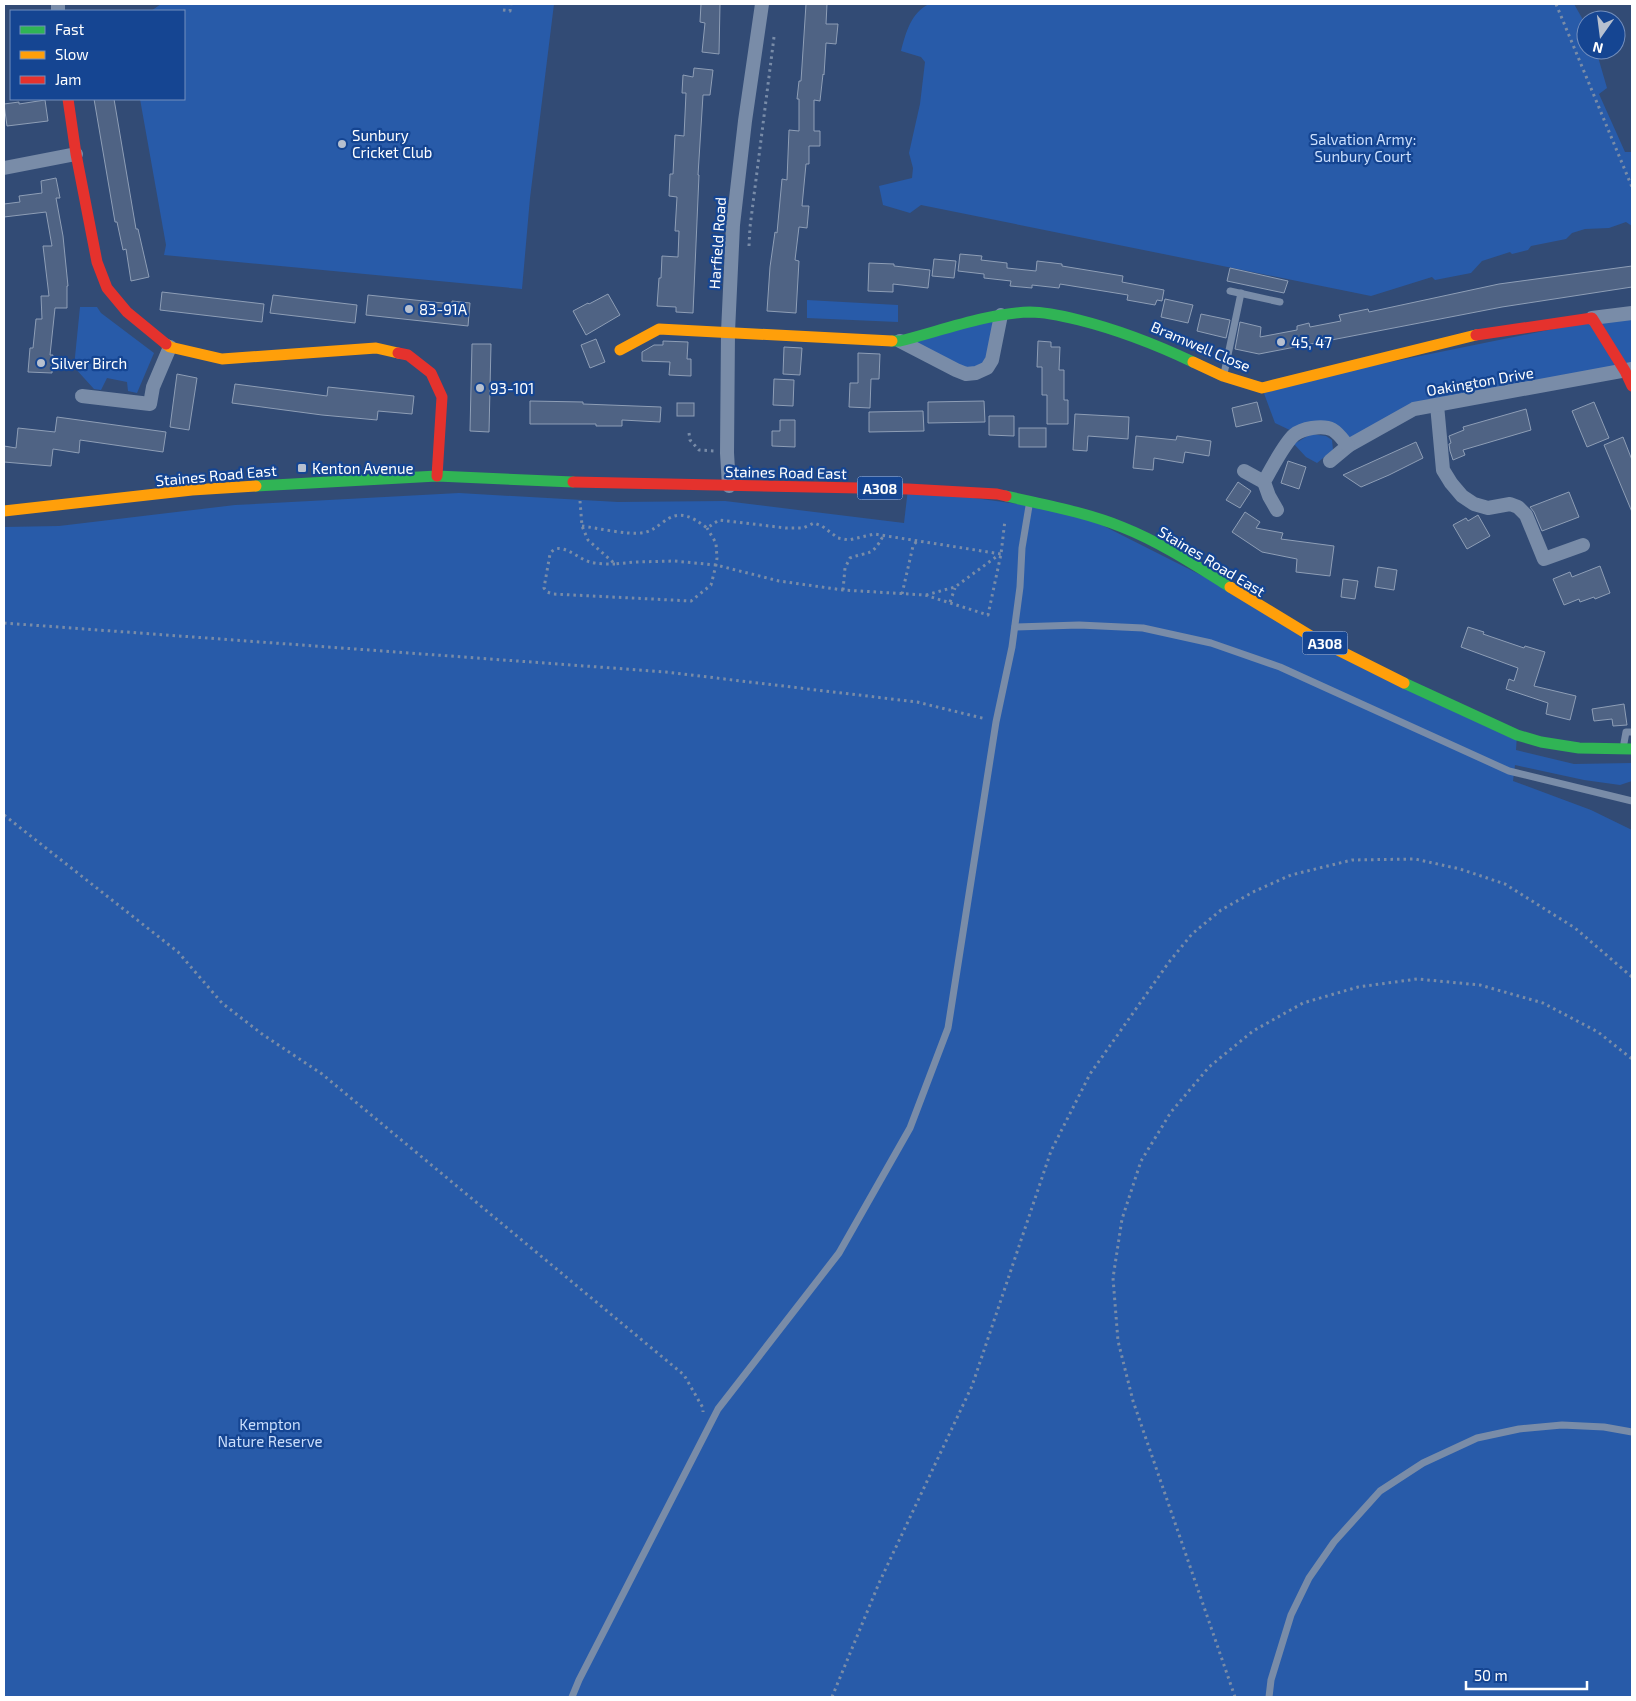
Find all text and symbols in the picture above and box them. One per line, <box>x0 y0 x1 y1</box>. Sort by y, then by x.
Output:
legend <box>10 10 185 100</box>
north arrow <box>1576 10 1626 60</box>
text: Fast <box>55 20 85 38</box>
text: N <box>1591 39 1605 58</box>
text: Slow <box>55 45 89 63</box>
text: Jam <box>55 70 81 88</box>
place label: Sunbury Cricket Club <box>352 126 432 161</box>
park label: Salvation Army: Sunbury Court <box>1310 130 1416 165</box>
marker: Sunbury Cricket Club <box>336 138 348 150</box>
street label: Harfield Road <box>705 196 729 290</box>
place label: 83-91A <box>419 300 468 318</box>
marker: 83-91A <box>403 303 415 315</box>
street label: Bramwell Close <box>1149 317 1253 375</box>
place label: 45, 47 <box>1291 333 1332 351</box>
marker: 45, 47 <box>1275 336 1287 348</box>
place label: Silver Birch <box>51 354 127 372</box>
marker: Silver Birch <box>35 357 47 369</box>
street label: Oakington Drive <box>1425 363 1535 399</box>
place label: 93-101 <box>490 379 534 397</box>
marker: 93-101 <box>474 382 486 394</box>
place label: Kenton Avenue <box>312 459 414 477</box>
street label: Staines Road East <box>155 461 278 489</box>
marker: Kenton Avenue <box>296 462 308 474</box>
street label: Staines Road East <box>725 462 847 482</box>
road number: A308 <box>858 476 902 499</box>
street label: Staines Road East <box>1155 522 1269 600</box>
road number: A308 <box>1302 632 1348 654</box>
park label: Kempton Nature Reserve <box>217 1415 323 1450</box>
scale bar <box>1466 1658 1587 1690</box>
text: 50 m <box>1474 1666 1508 1684</box>

